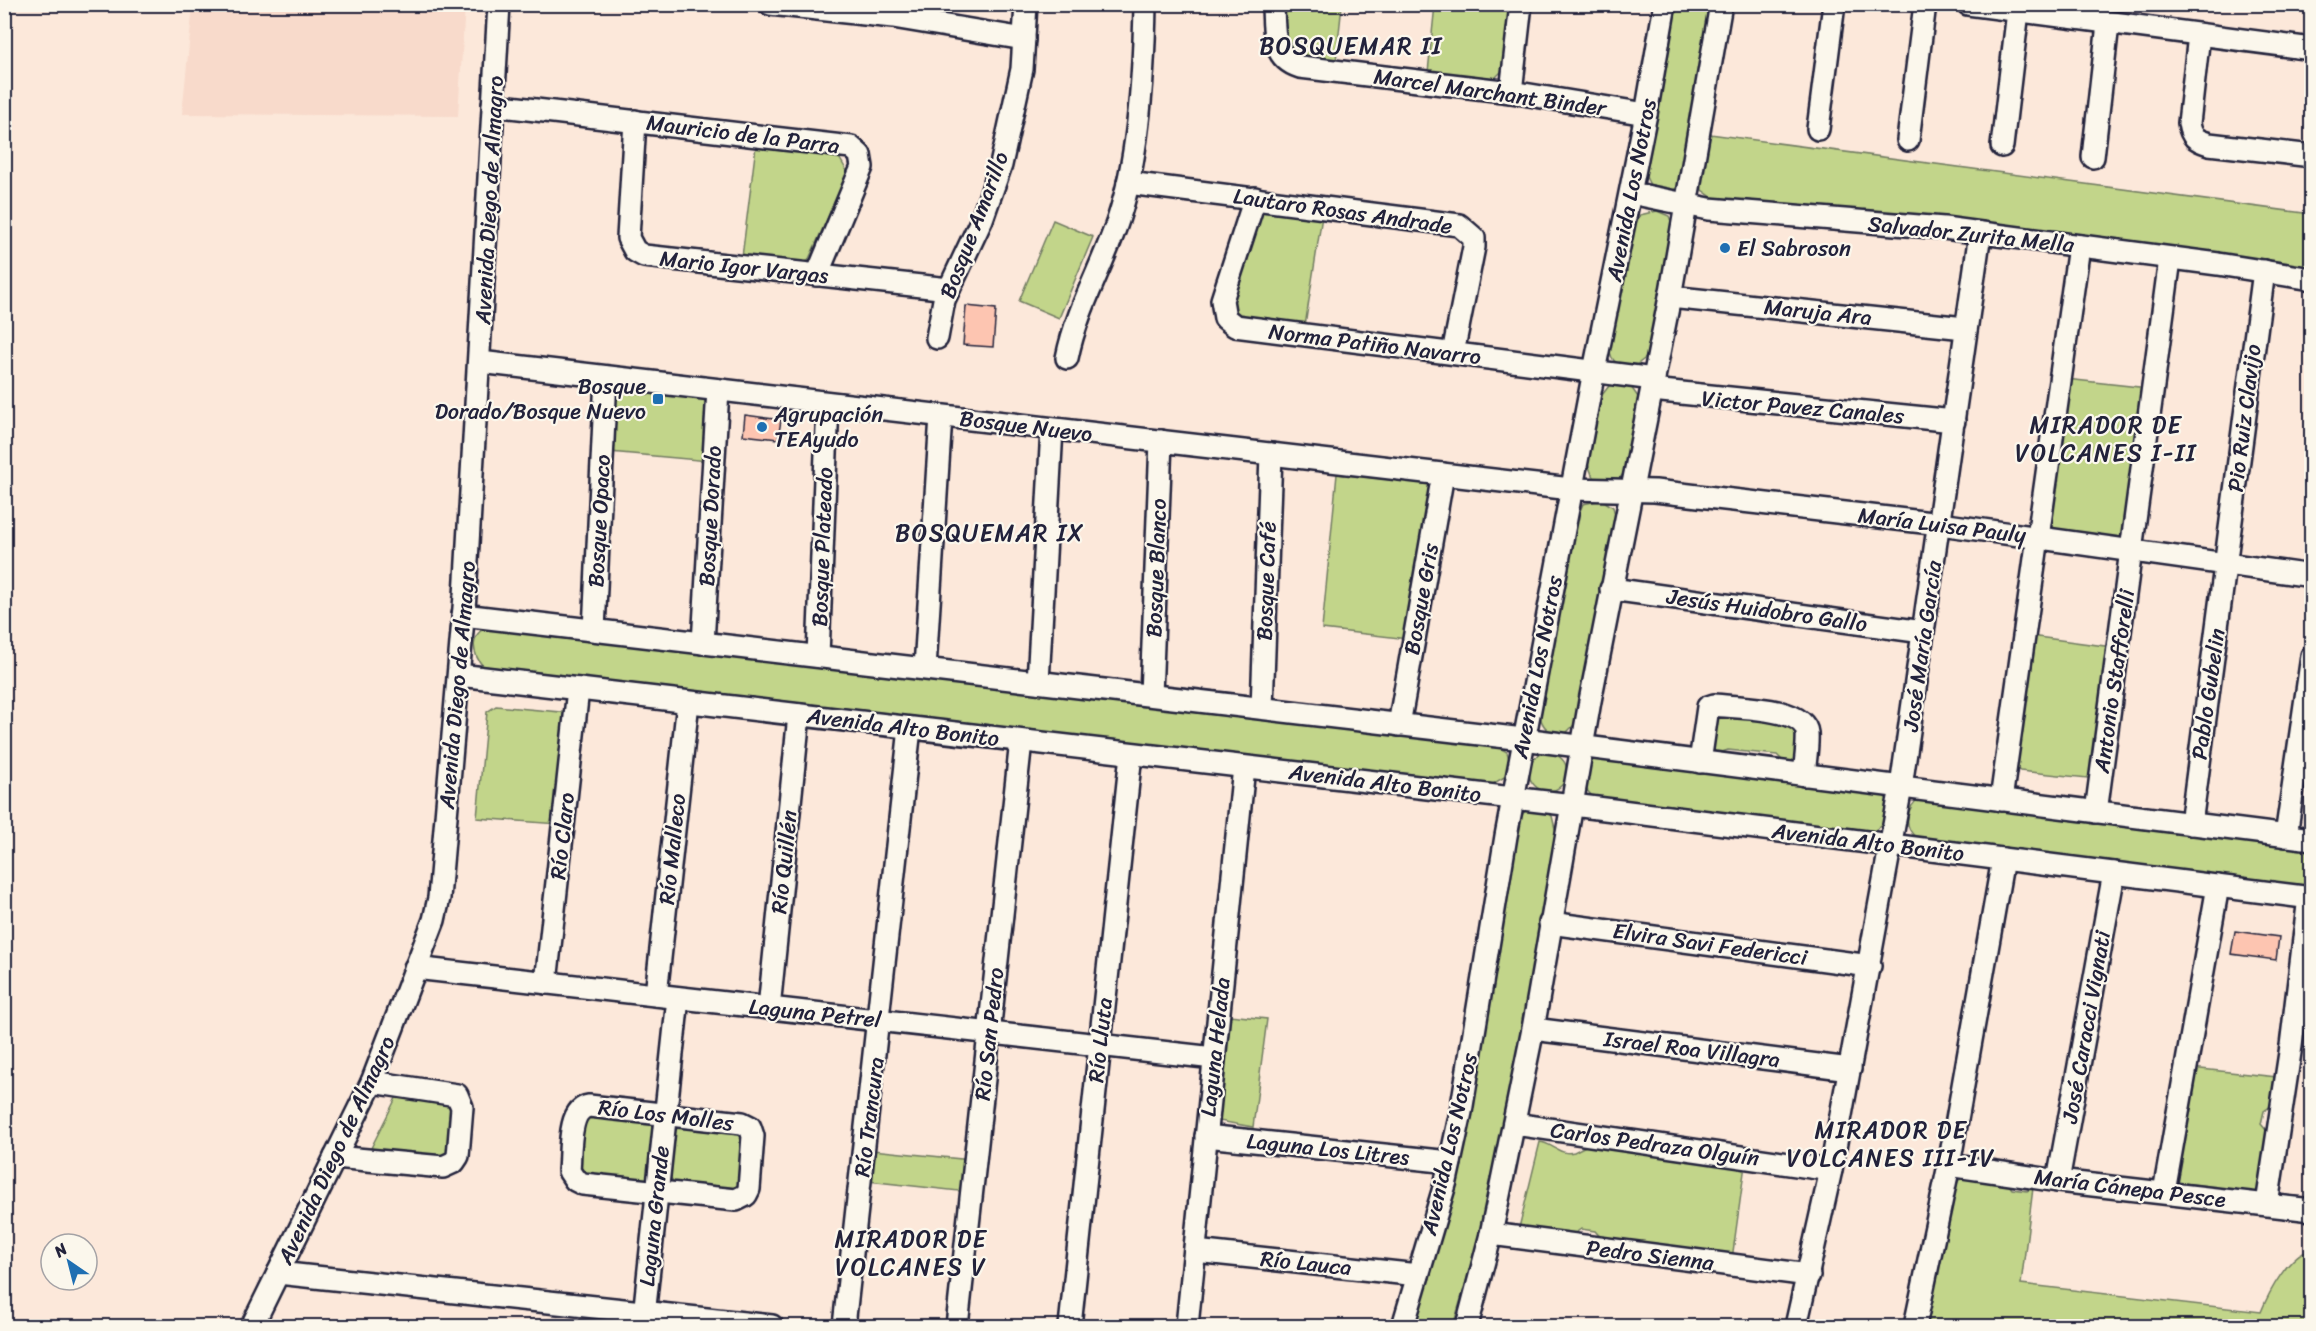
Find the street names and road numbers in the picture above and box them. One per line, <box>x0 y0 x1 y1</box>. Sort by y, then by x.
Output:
street label: Marcel Marchant Binder <box>1371 56 1611 128</box>
street label: Avenida Diego de Almagro <box>463 75 515 326</box>
street label: Avenida Los Notros <box>1594 94 1668 286</box>
street label: Mauricio de la Parra <box>644 103 842 165</box>
street label: Bosque Amarillo <box>928 146 1020 304</box>
street label: Lautaro Rosas Andrade <box>1231 176 1455 246</box>
street label: Salvador Zurita Mella <box>1866 204 2077 264</box>
street label: Mario Igor Vargas <box>658 239 830 295</box>
street label: Maruja Ara <box>1762 287 1874 337</box>
street label: Norma Patiño Navarro <box>1267 312 1483 376</box>
street label: Pio Ruiz Clavijo <box>2216 342 2272 494</box>
street label: Victor Pavez Canales <box>1700 379 1907 435</box>
street label: Bosque Nuevo <box>957 399 1095 454</box>
street label: Bosque Dorado <box>687 445 733 587</box>
street label: Bosque Opaco <box>576 454 622 588</box>
street label: Bosque Plateado <box>800 467 844 627</box>
street label: María Luisa Pauly <box>1856 495 2029 555</box>
street label: Bosque Blanco <box>1134 498 1178 638</box>
street label: Bosque Café <box>1244 521 1288 641</box>
street label: Bosque Gris <box>1392 539 1450 658</box>
street label: José María García <box>1891 557 1953 735</box>
street label: Avenida Diego de Almagro <box>427 559 487 812</box>
street label: Avenida Los Notros <box>1500 571 1574 763</box>
street label: Jesús Huidobro Gallo <box>1663 576 1870 643</box>
street label: Antonio Stafforelli <box>2082 586 2146 776</box>
street label: Pablo Gubelin <box>2179 626 2237 762</box>
street label: Avenida Alto Bonito <box>804 696 1001 758</box>
street label: Avenida Alto Bonito <box>1286 752 1483 814</box>
street label: Río Claro <box>538 790 586 881</box>
street label: Río Malleco <box>647 792 697 906</box>
street label: Río Quillén <box>759 808 809 916</box>
street label: Avenida Alto Bonito <box>1769 811 1966 873</box>
street label: Elvira Savi Federicci <box>1610 911 1811 977</box>
street label: José Caracci Vignati <box>2050 927 2122 1127</box>
street label: Río San Pedro <box>963 965 1015 1103</box>
street label: Laguna Helada <box>1188 976 1242 1118</box>
street label: Laguna Petrel <box>747 987 884 1039</box>
street label: Río Lluta <box>1076 996 1124 1084</box>
street label: Israel Roa Villagra <box>1601 1019 1782 1079</box>
street label: Avenida Diego de Almagro <box>265 1029 406 1272</box>
street label: Avenida Los Notros <box>1409 1048 1489 1240</box>
street label: Río Trancura <box>842 1055 896 1179</box>
street label: Río Los Molles <box>596 1087 737 1143</box>
street label: Carlos Pedraza Olguín <box>1548 1110 1762 1178</box>
street label: Laguna Los Litres <box>1245 1121 1411 1177</box>
street label: Laguna Grande <box>627 1144 681 1288</box>
street label: María Cánepa Pesce <box>2032 1157 2228 1219</box>
street label: Pedro Sienna <box>1584 1228 1717 1282</box>
street label: Río Lauca <box>1259 1239 1353 1287</box>

